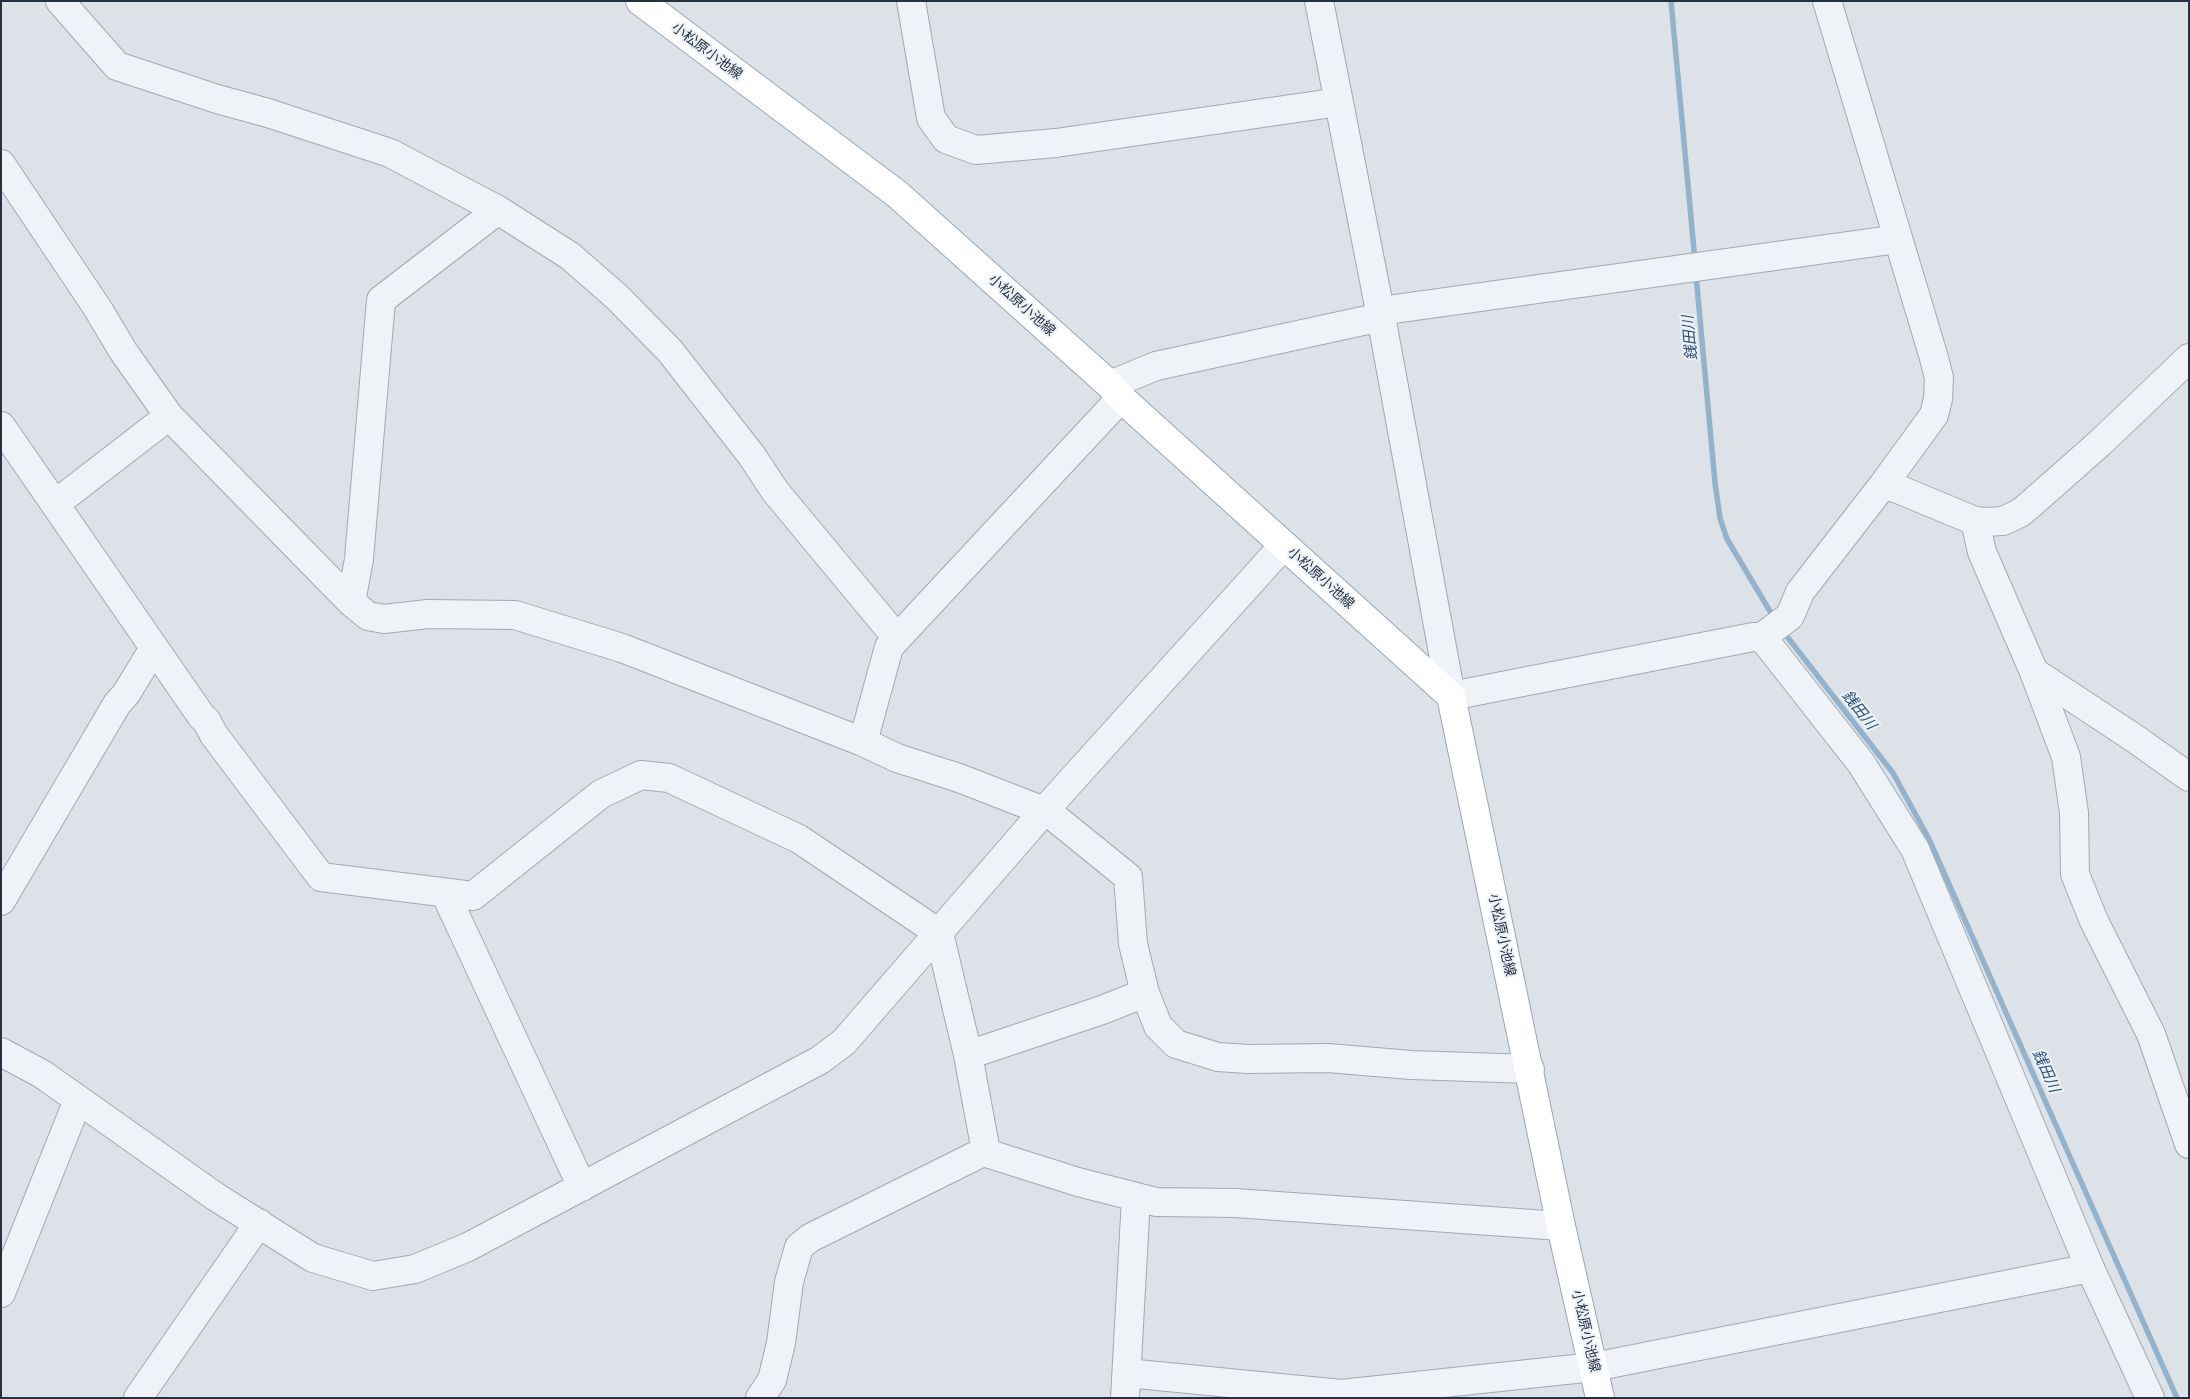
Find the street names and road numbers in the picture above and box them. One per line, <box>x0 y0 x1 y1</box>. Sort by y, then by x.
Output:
street label: 小松原小池線 <box>668 19 746 83</box>
street label: 小松原小池線 <box>985 271 1059 339</box>
street label: 小松原小池線 <box>1284 544 1358 612</box>
street label: 小松原小池線 <box>1485 892 1519 978</box>
street label: 小松原小池線 <box>1568 1288 1604 1374</box>

